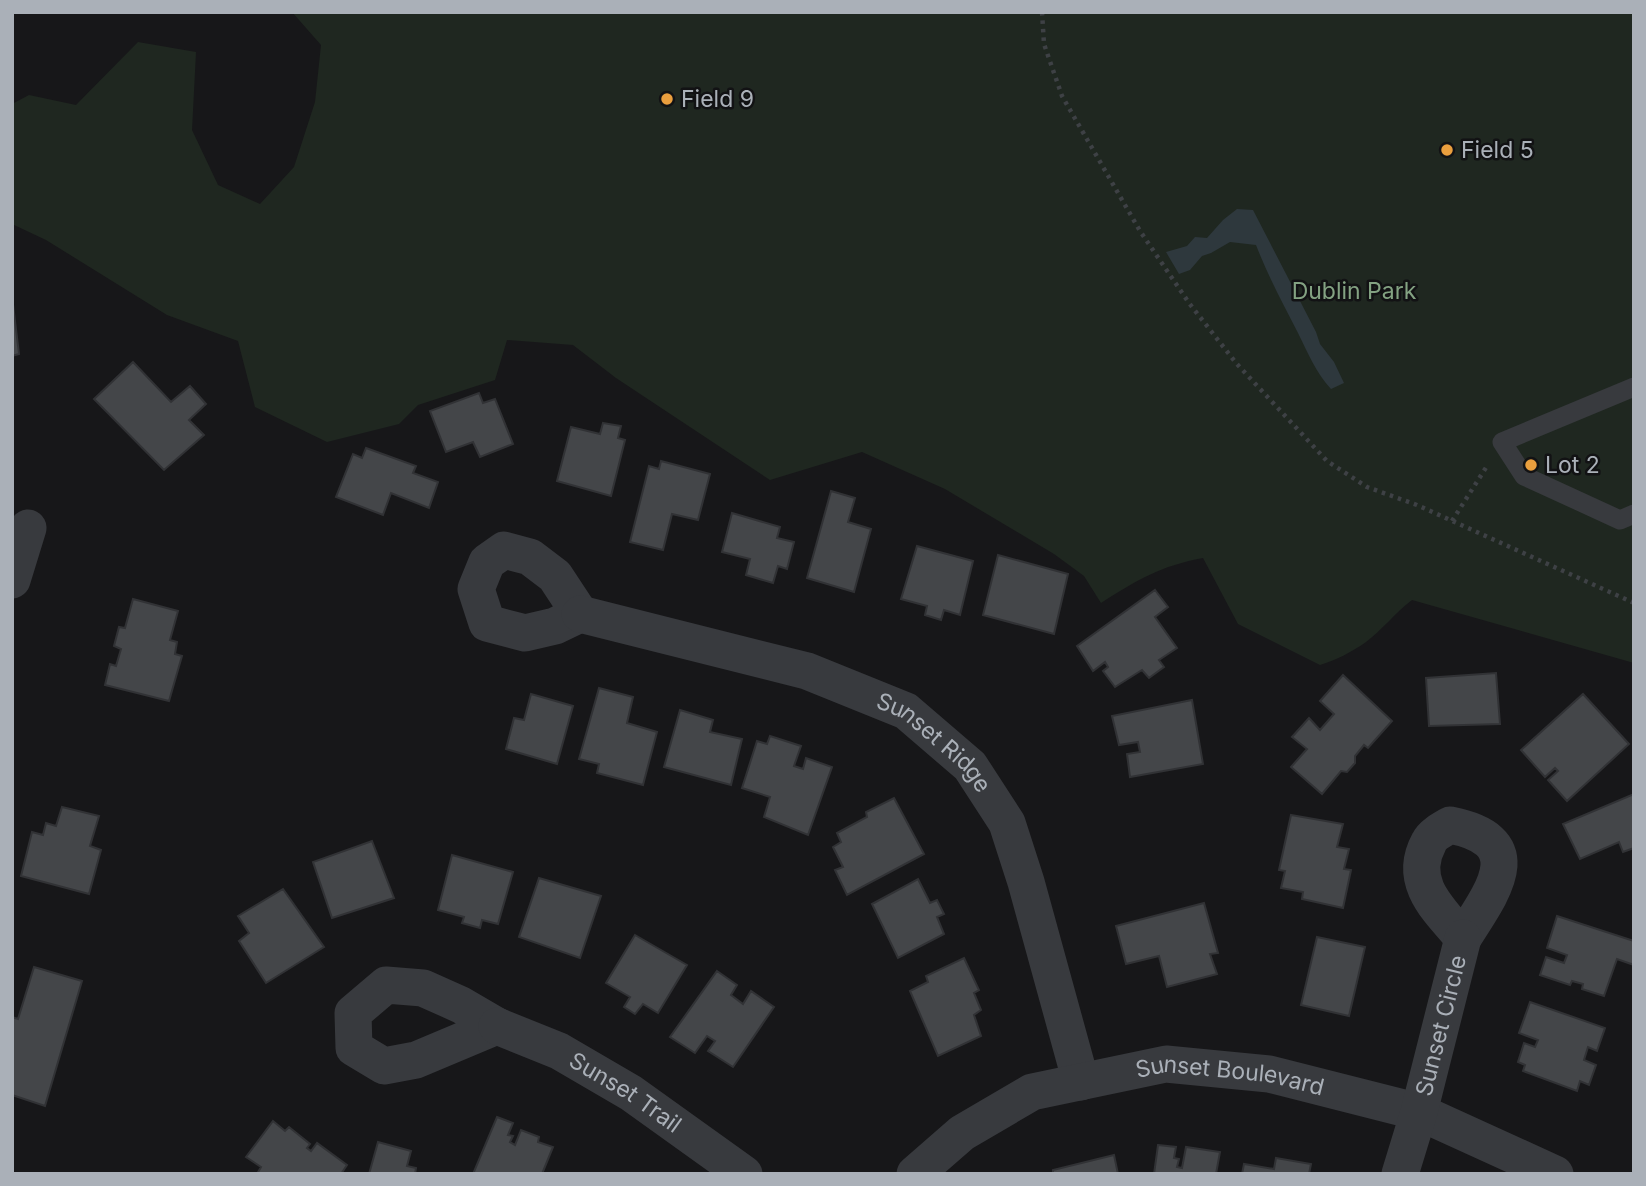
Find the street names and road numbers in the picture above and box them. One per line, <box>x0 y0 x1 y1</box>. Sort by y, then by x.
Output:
street label: Sunset Ridge <box>872 687 997 798</box>
street label: Sunset Circle <box>1410 952 1472 1099</box>
street label: Sunset Trail <box>564 1046 687 1139</box>
street label: Sunset Boulevard <box>1133 1050 1327 1101</box>

